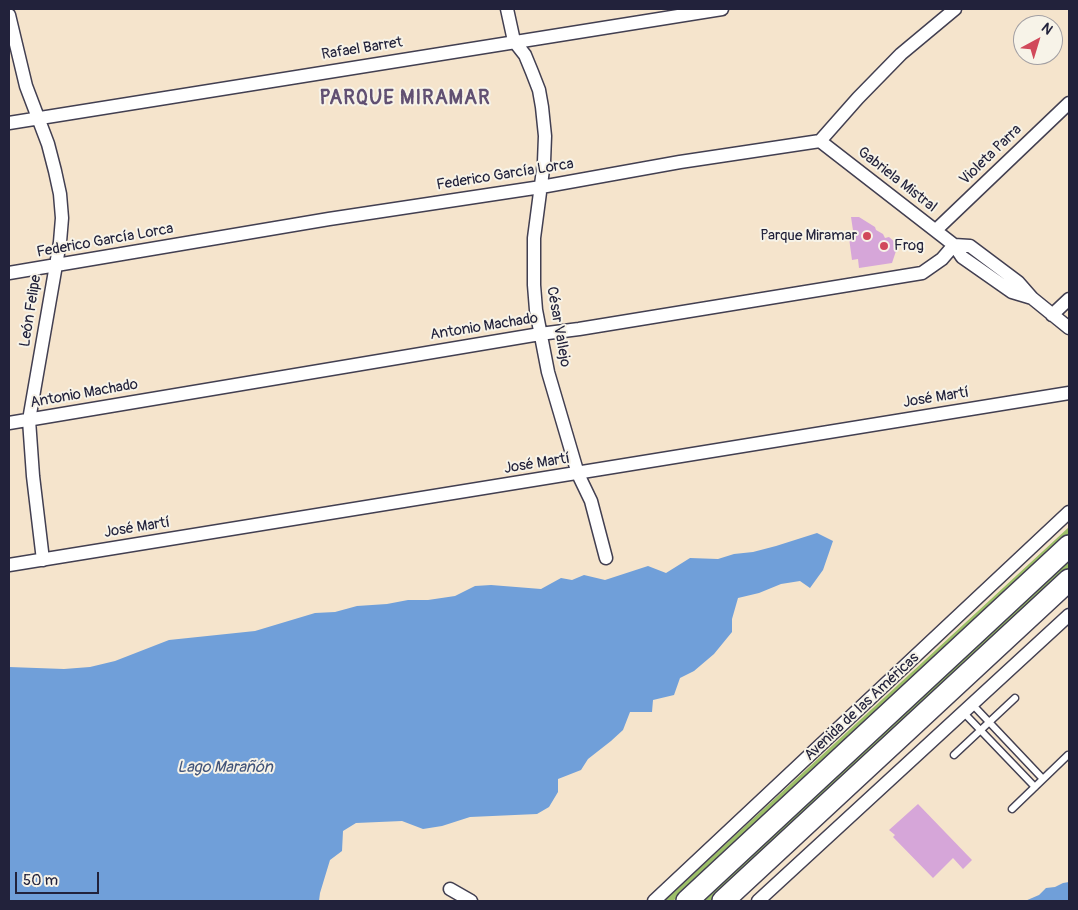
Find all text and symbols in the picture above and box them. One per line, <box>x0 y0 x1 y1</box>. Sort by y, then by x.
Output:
north arrow <box>1013 15 1063 65</box>
text: N <box>1038 19 1056 38</box>
street label: Rafael Barret <box>320 34 404 64</box>
district label: PARQUE MIRAMAR <box>318 87 492 111</box>
street label: Violeta Parra <box>956 121 1026 189</box>
street label: Gabriela Mistral <box>854 143 940 217</box>
street label: Federico García Lorca <box>435 155 575 195</box>
street label: Federico García Lorca <box>35 220 175 262</box>
place label: Parque Miramar <box>760 227 857 245</box>
marker: Parque Miramar <box>861 230 873 242</box>
place label: Frog <box>894 237 924 255</box>
marker: Frog <box>878 240 890 252</box>
street label: León Felipe <box>16 274 46 348</box>
street label: César Vallejo <box>542 285 574 369</box>
street label: Antonio Machado <box>429 310 539 344</box>
street label: Antonio Machado <box>29 376 139 412</box>
street label: José Martí <box>902 384 970 412</box>
street label: José Martí <box>503 450 571 478</box>
street label: José Martí <box>103 514 171 542</box>
street label: Avenida de las Américas <box>801 649 923 765</box>
water label: Lago Marañón <box>177 758 273 778</box>
scale bar <box>18 862 101 894</box>
text: 50 m <box>23 871 58 890</box>

